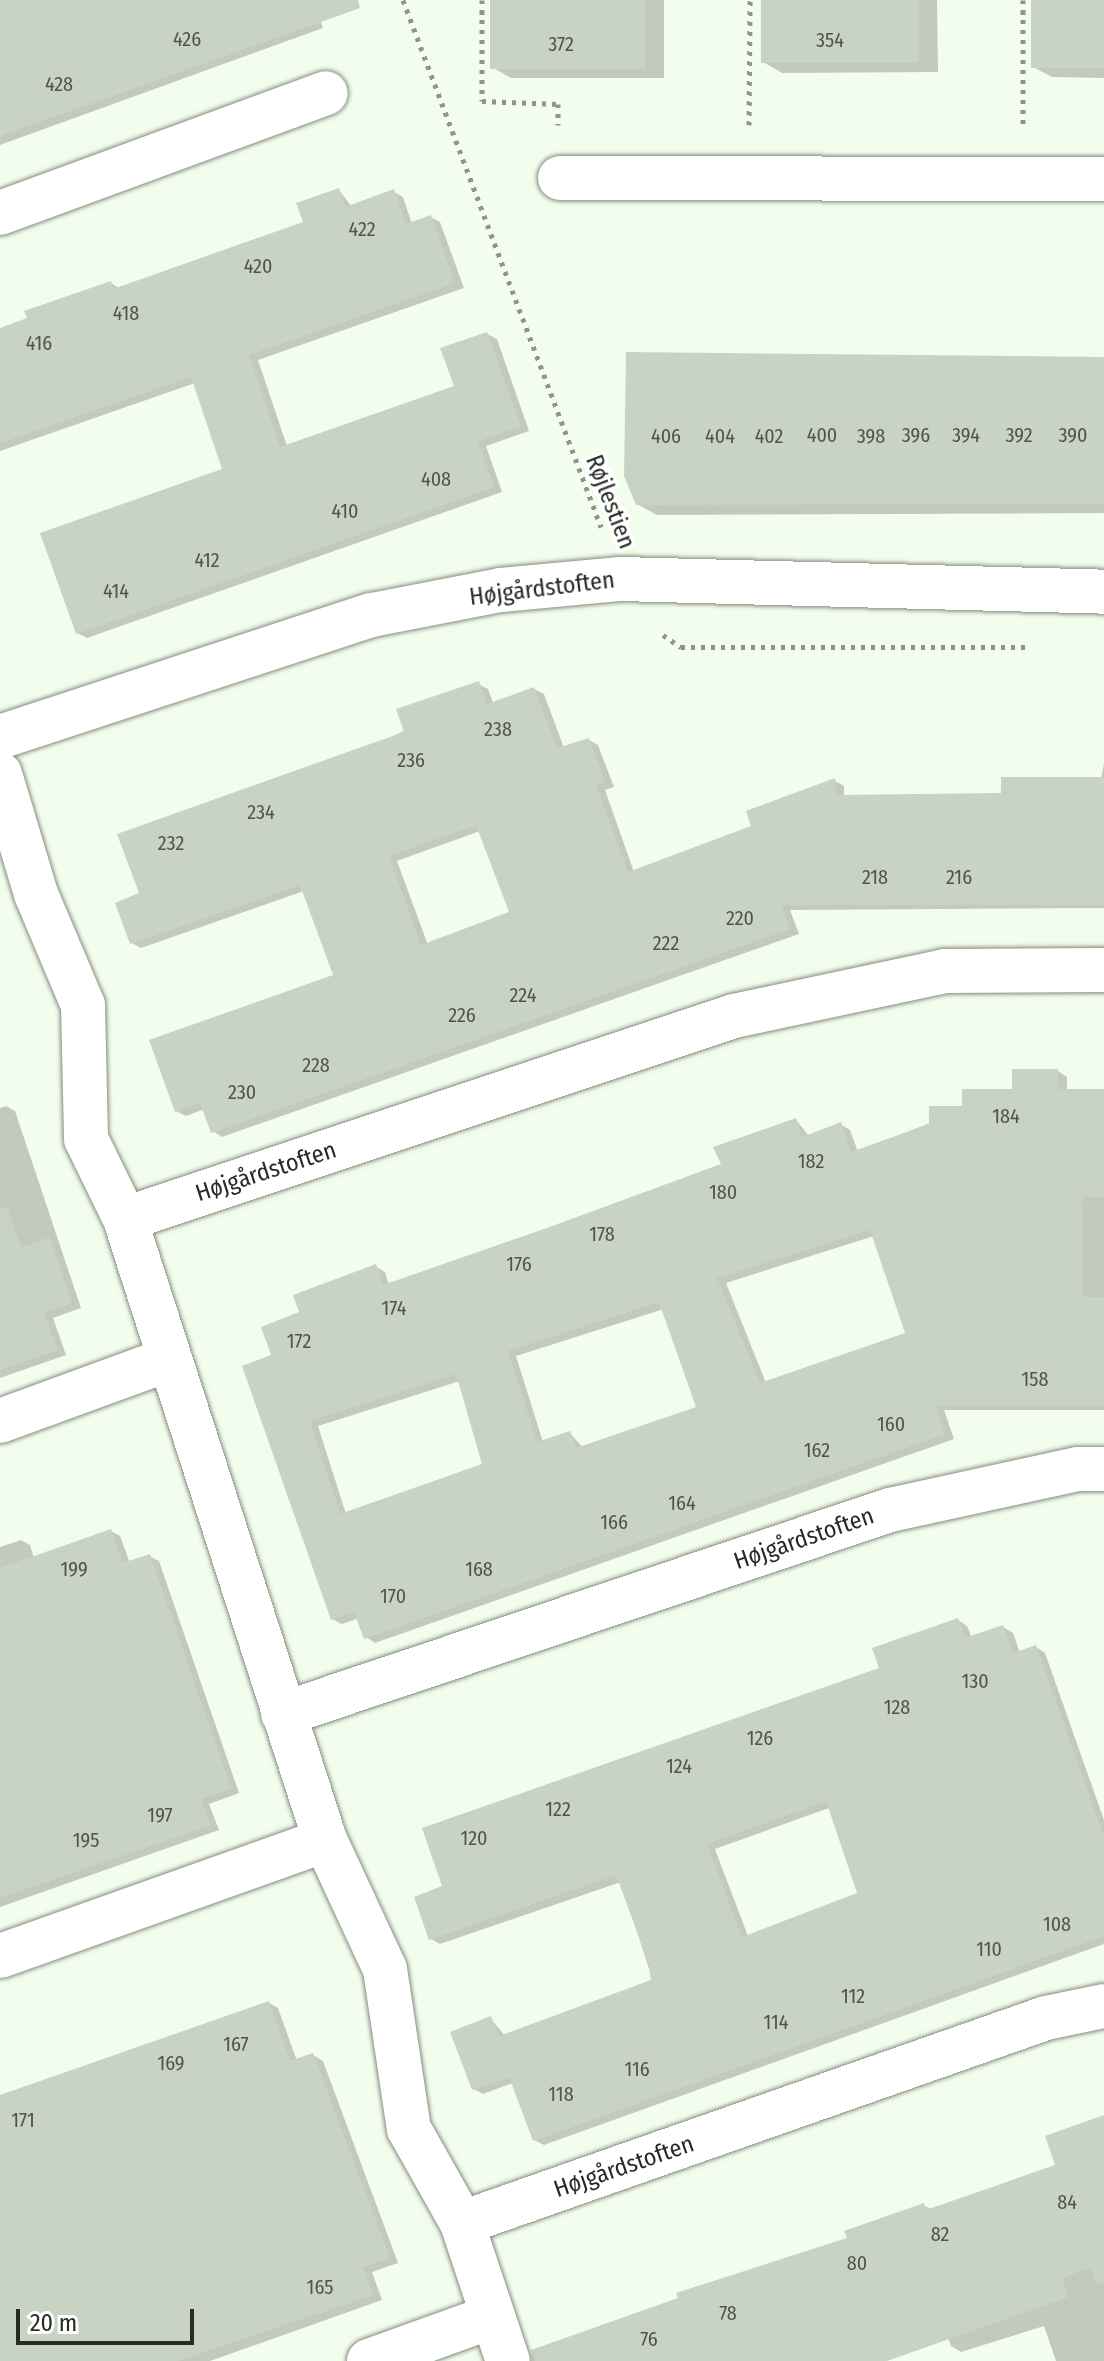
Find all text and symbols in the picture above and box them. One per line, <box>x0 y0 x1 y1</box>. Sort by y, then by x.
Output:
house number: 426 <box>173 27 201 51</box>
house number: 354 <box>816 28 844 52</box>
house number: 372 <box>548 32 574 56</box>
house number: 428 <box>45 72 73 96</box>
house number: 422 <box>348 217 376 241</box>
house number: 420 <box>244 254 272 278</box>
house number: 418 <box>113 301 139 325</box>
house number: 416 <box>26 331 52 355</box>
house number: 400 <box>807 423 837 447</box>
house number: 396 <box>902 423 930 447</box>
house number: 394 <box>952 423 980 447</box>
house number: 392 <box>1006 423 1032 447</box>
house number: 390 <box>1059 423 1087 447</box>
house number: 406 <box>651 424 681 448</box>
house number: 404 <box>705 424 735 448</box>
house number: 402 <box>755 424 783 448</box>
house number: 398 <box>857 424 885 448</box>
street label: Røjlestien <box>579 451 641 553</box>
house number: 408 <box>421 467 451 491</box>
house number: 410 <box>332 499 358 523</box>
house number: 412 <box>194 548 220 572</box>
street label: Højgårdstoften <box>468 566 616 612</box>
house number: 414 <box>103 579 129 603</box>
house number: 238 <box>484 717 512 741</box>
house number: 236 <box>397 748 425 772</box>
house number: 234 <box>247 800 275 824</box>
house number: 232 <box>158 831 184 855</box>
house number: 218 <box>862 865 888 889</box>
house number: 216 <box>946 865 972 889</box>
house number: 220 <box>726 906 754 930</box>
house number: 222 <box>653 931 679 955</box>
house number: 224 <box>510 983 536 1007</box>
house number: 226 <box>448 1003 476 1027</box>
house number: 228 <box>302 1053 330 1077</box>
house number: 230 <box>228 1080 256 1104</box>
house number: 184 <box>992 1104 1020 1128</box>
street label: Højgårdstoften <box>192 1136 340 1208</box>
house number: 182 <box>798 1149 824 1173</box>
house number: 180 <box>709 1180 737 1204</box>
house number: 178 <box>589 1222 615 1246</box>
house number: 176 <box>506 1252 532 1276</box>
house number: 174 <box>382 1296 406 1320</box>
house number: 172 <box>287 1329 311 1353</box>
house number: 158 <box>1022 1367 1048 1391</box>
house number: 160 <box>877 1412 905 1436</box>
house number: 162 <box>804 1438 830 1462</box>
house number: 164 <box>668 1491 696 1515</box>
street label: Højgårdstoften <box>730 1502 878 1576</box>
house number: 166 <box>600 1510 628 1534</box>
house number: 199 <box>60 1557 88 1581</box>
house number: 168 <box>465 1557 493 1581</box>
house number: 170 <box>380 1584 406 1608</box>
house number: 130 <box>961 1669 989 1693</box>
house number: 128 <box>884 1695 910 1719</box>
house number: 126 <box>747 1726 773 1750</box>
house number: 124 <box>666 1754 692 1778</box>
house number: 122 <box>545 1797 571 1821</box>
house number: 197 <box>147 1803 173 1827</box>
house number: 120 <box>460 1826 488 1850</box>
house number: 195 <box>73 1828 99 1852</box>
house number: 108 <box>1043 1912 1071 1936</box>
house number: 110 <box>976 1937 1002 1961</box>
house number: 112 <box>841 1984 865 2008</box>
house number: 114 <box>764 2010 788 2034</box>
house number: 167 <box>223 2032 249 2056</box>
house number: 169 <box>157 2051 185 2075</box>
house number: 116 <box>624 2057 650 2081</box>
house number: 118 <box>548 2082 574 2106</box>
house number: 171 <box>11 2108 35 2132</box>
street label: Højgårdstoften <box>550 2130 698 2204</box>
house number: 84 <box>1057 2190 1077 2214</box>
house number: 82 <box>931 2222 949 2246</box>
house number: 80 <box>847 2251 867 2275</box>
house number: 165 <box>307 2275 333 2299</box>
scale bar <box>20 2293 198 2343</box>
house number: 78 <box>719 2301 737 2325</box>
text: 20 m <box>30 2309 77 2337</box>
house number: 76 <box>640 2327 658 2351</box>

